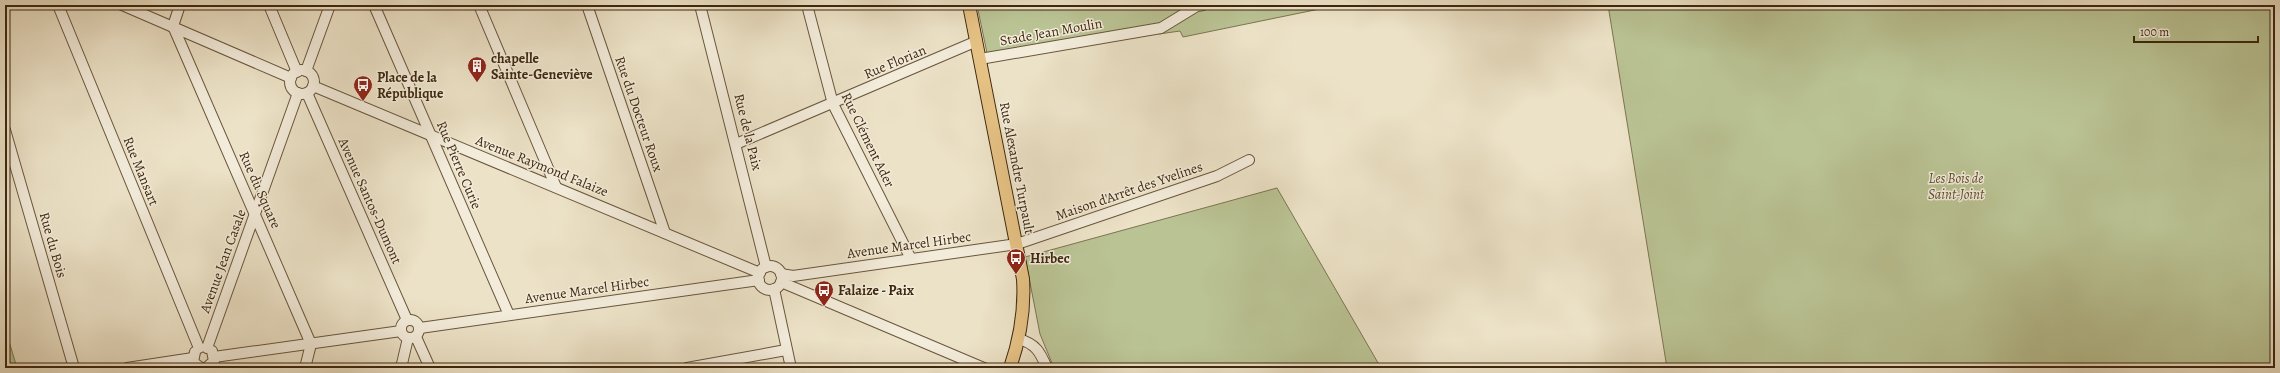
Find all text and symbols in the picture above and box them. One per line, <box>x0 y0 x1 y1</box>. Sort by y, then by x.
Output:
street label: Stade Jean Moulin <box>998 14 1104 50</box>
scale bar <box>2134 18 2258 44</box>
text: 100 m <box>2140 24 2169 40</box>
street label: Rue Florian <box>861 40 929 84</box>
place label: chapelle Sainte-Geneviève <box>491 49 593 84</box>
street label: Rue du Docteur Roux <box>610 54 668 175</box>
building icon: chapelle Sainte-Geneviève <box>466 55 488 83</box>
place label: Place de la République <box>377 68 444 103</box>
bus stop icon: Place de la République <box>352 74 374 102</box>
street label: Rue Clément Ader <box>837 89 899 191</box>
street label: Rue de la Paix <box>729 92 767 173</box>
street label: Rue Alexandre Turpault <box>995 100 1039 236</box>
street label: Rue Pierre Curie <box>432 118 486 212</box>
street label: Avenue Raymond Falaize <box>472 130 611 201</box>
street label: Rue Mansart <box>119 134 164 209</box>
street label: Avenue Santos-Dumont <box>333 134 407 267</box>
street label: Rue du Square <box>235 148 285 232</box>
street label: Maison d'Arrêt des Yvelines <box>1053 157 1205 225</box>
park label: Les Bois de Saint-Joint <box>1928 169 1985 204</box>
street label: Avenue Jean Casale <box>195 207 251 316</box>
street label: Rue du Bois <box>35 210 71 280</box>
street label: Avenue Marcel Hirbec <box>845 227 972 263</box>
bus stop icon: Hirbec <box>1005 247 1027 275</box>
place label: Hirbec <box>1030 249 1070 268</box>
street label: Avenue Marcel Hirbec <box>523 272 650 308</box>
bus stop icon: Falaize - Paix <box>813 279 835 307</box>
place label: Falaize - Paix <box>838 281 914 300</box>

